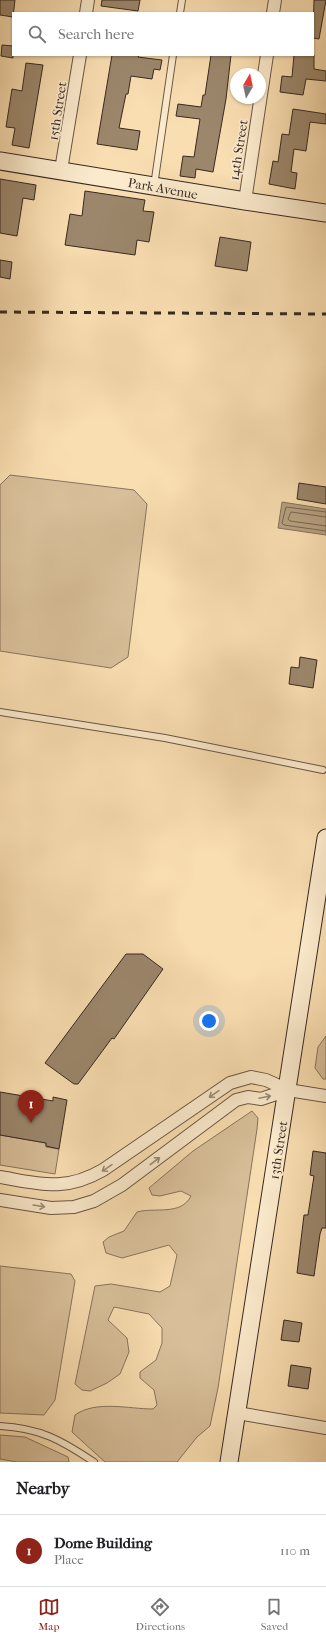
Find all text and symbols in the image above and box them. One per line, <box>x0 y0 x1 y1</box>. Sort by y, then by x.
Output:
search box <box>12 12 314 56</box>
icon: search <box>26 23 48 45</box>
text: Search here <box>58 25 134 43</box>
north arrow <box>230 68 266 104</box>
street label: 15th Street <box>45 80 70 142</box>
street label: 14th Street <box>226 118 251 182</box>
street label: Park Avenue <box>127 175 200 202</box>
your location <box>199 1011 219 1031</box>
pin: 1 <box>18 1090 44 1123</box>
one-way arrow <box>208 1090 219 1098</box>
one-way arrow <box>258 1092 271 1100</box>
street label: 13th Street <box>266 1119 291 1180</box>
one-way arrow <box>150 1157 161 1165</box>
one-way arrow <box>102 1164 113 1172</box>
one-way arrow <box>32 1202 45 1210</box>
text: Nearby <box>16 1478 70 1498</box>
text: Dome Building <box>54 1534 152 1552</box>
text: 1 <box>27 1543 31 1558</box>
text: 110 m <box>280 1543 310 1558</box>
text: Place <box>54 1552 84 1567</box>
tab: Map <box>38 1596 60 1633</box>
tab: Directions <box>136 1596 185 1633</box>
tab: Saved <box>261 1596 288 1633</box>

